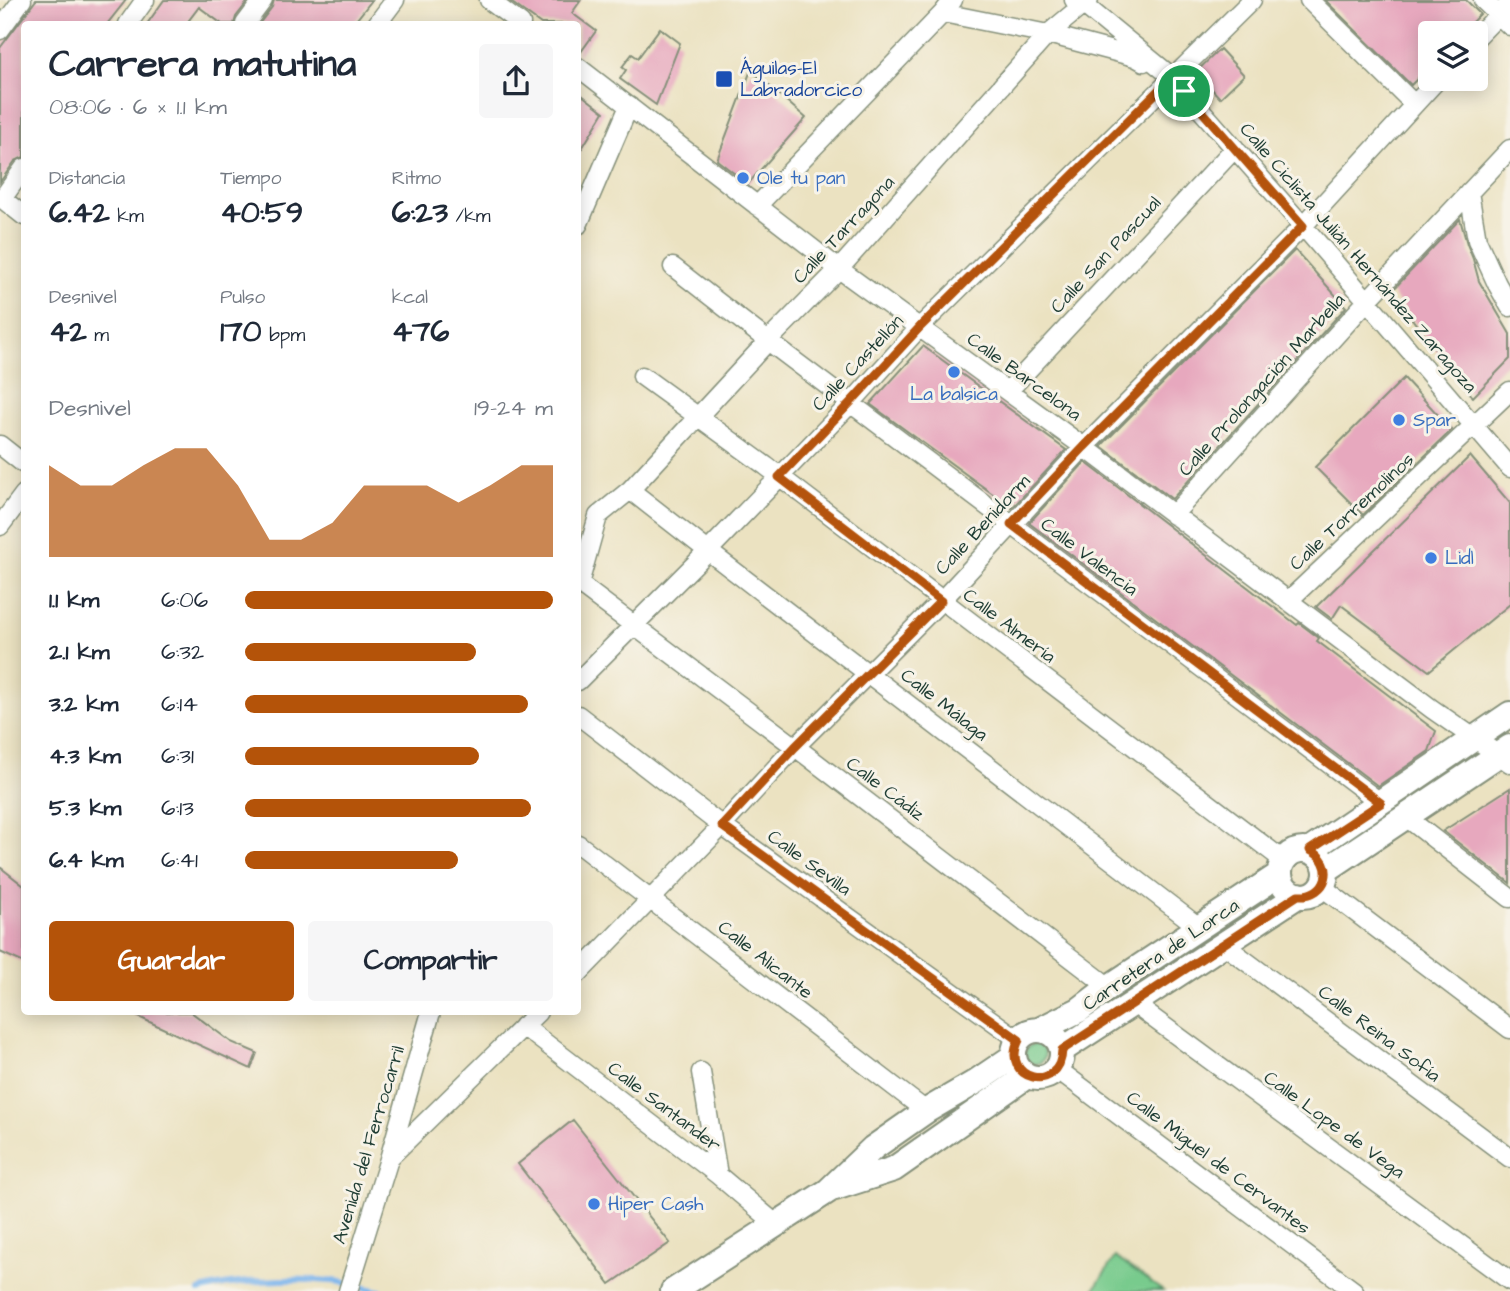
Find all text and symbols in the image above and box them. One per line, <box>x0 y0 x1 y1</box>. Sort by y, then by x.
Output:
map controls <box>1418 21 1488 91</box>
button: layers <box>1418 21 1488 91</box>
text: Carrera matutina <box>49 39 356 91</box>
button: share <box>479 44 553 118</box>
place label: Águilas-El Labradorcico <box>740 55 862 104</box>
pin <box>1154 61 1214 121</box>
marker: Águilas-El Labradorcico <box>714 69 734 89</box>
icon: arrive <box>1165 72 1203 110</box>
text: 08:06 · 6 × 1.1 km <box>49 91 227 123</box>
street label: Calle Ciclista Julián Hernández Zaragoza <box>1232 117 1483 400</box>
text: Distancia <box>49 165 125 192</box>
text: Tiempo <box>220 165 281 192</box>
text: Ritmo <box>392 165 441 192</box>
place label: Ole tu pan <box>757 165 845 192</box>
marker: Ole tu pan <box>735 170 751 186</box>
street label: Calle Tarragona <box>787 170 902 291</box>
street label: Calle San Pascual <box>1044 190 1168 320</box>
text: 6.42 <box>49 192 110 234</box>
text: 40:59 <box>220 192 303 234</box>
text: 6:23 <box>392 192 448 234</box>
text: km <box>110 203 144 230</box>
text: /km <box>448 203 491 230</box>
text: Desnivel <box>49 284 117 311</box>
text: Pulso <box>220 284 265 311</box>
text: kcal <box>392 284 428 311</box>
street label: Calle Prolongación Marbella <box>1172 287 1353 483</box>
street label: Calle Castellón <box>806 309 910 417</box>
text: 42 <box>49 311 87 353</box>
text: 170 <box>220 311 262 353</box>
text: 476 <box>392 311 449 353</box>
text: m <box>87 322 109 349</box>
text: bpm <box>262 322 305 349</box>
street label: Calle Barcelona <box>961 326 1087 428</box>
marker: La balsica <box>946 364 962 380</box>
place label: La balsica <box>910 381 998 408</box>
text: Desnivel <box>49 392 131 424</box>
text: 19–24 m <box>474 392 553 424</box>
place label: Spar <box>1413 407 1456 434</box>
marker: Spar <box>1391 412 1407 428</box>
street label: Calle Torremolinos <box>1284 447 1420 577</box>
street label: Calle Benidorm <box>929 469 1037 581</box>
street label: Calle Valencia <box>1035 511 1144 603</box>
place label: Lidl <box>1445 545 1474 572</box>
marker: Lidl <box>1423 550 1439 566</box>
street label: Calle Almería <box>957 582 1061 670</box>
text: 1.1 km <box>49 584 99 616</box>
text: 6:06 <box>161 584 208 616</box>
text: 2.1 km <box>49 636 110 668</box>
text: 6:32 <box>161 636 204 668</box>
street label: Calle Málaga <box>894 662 994 749</box>
text: 3.2 km <box>49 688 118 720</box>
text: 6:14 <box>161 688 198 720</box>
text: 4.3 km <box>49 740 121 772</box>
text: 6:31 <box>161 740 194 772</box>
street label: Calle Cádiz <box>840 750 930 828</box>
text: 5.3 km <box>49 792 121 824</box>
text: 6:13 <box>161 792 194 824</box>
street label: Calle Sevilla <box>761 823 857 903</box>
text: 6.4 km <box>49 844 124 876</box>
text: 6:41 <box>161 844 198 876</box>
street label: Carretera de Lorca <box>1077 892 1245 1018</box>
street label: Calle Alicante <box>712 914 818 1006</box>
button: Guardar <box>49 921 294 1001</box>
button: Compartir <box>308 921 553 1001</box>
street label: Calle Reina Sofía <box>1312 979 1446 1089</box>
street label: Avenida del Ferrocarril <box>326 1043 412 1247</box>
street label: Calle Santander <box>602 1055 727 1159</box>
street label: Calle Lope de Vega <box>1257 1065 1410 1186</box>
street label: Calle Miguel de Cervantes <box>1120 1085 1316 1242</box>
place label: Hiper Cash <box>608 1191 704 1218</box>
marker: Hiper Cash <box>586 1196 602 1212</box>

